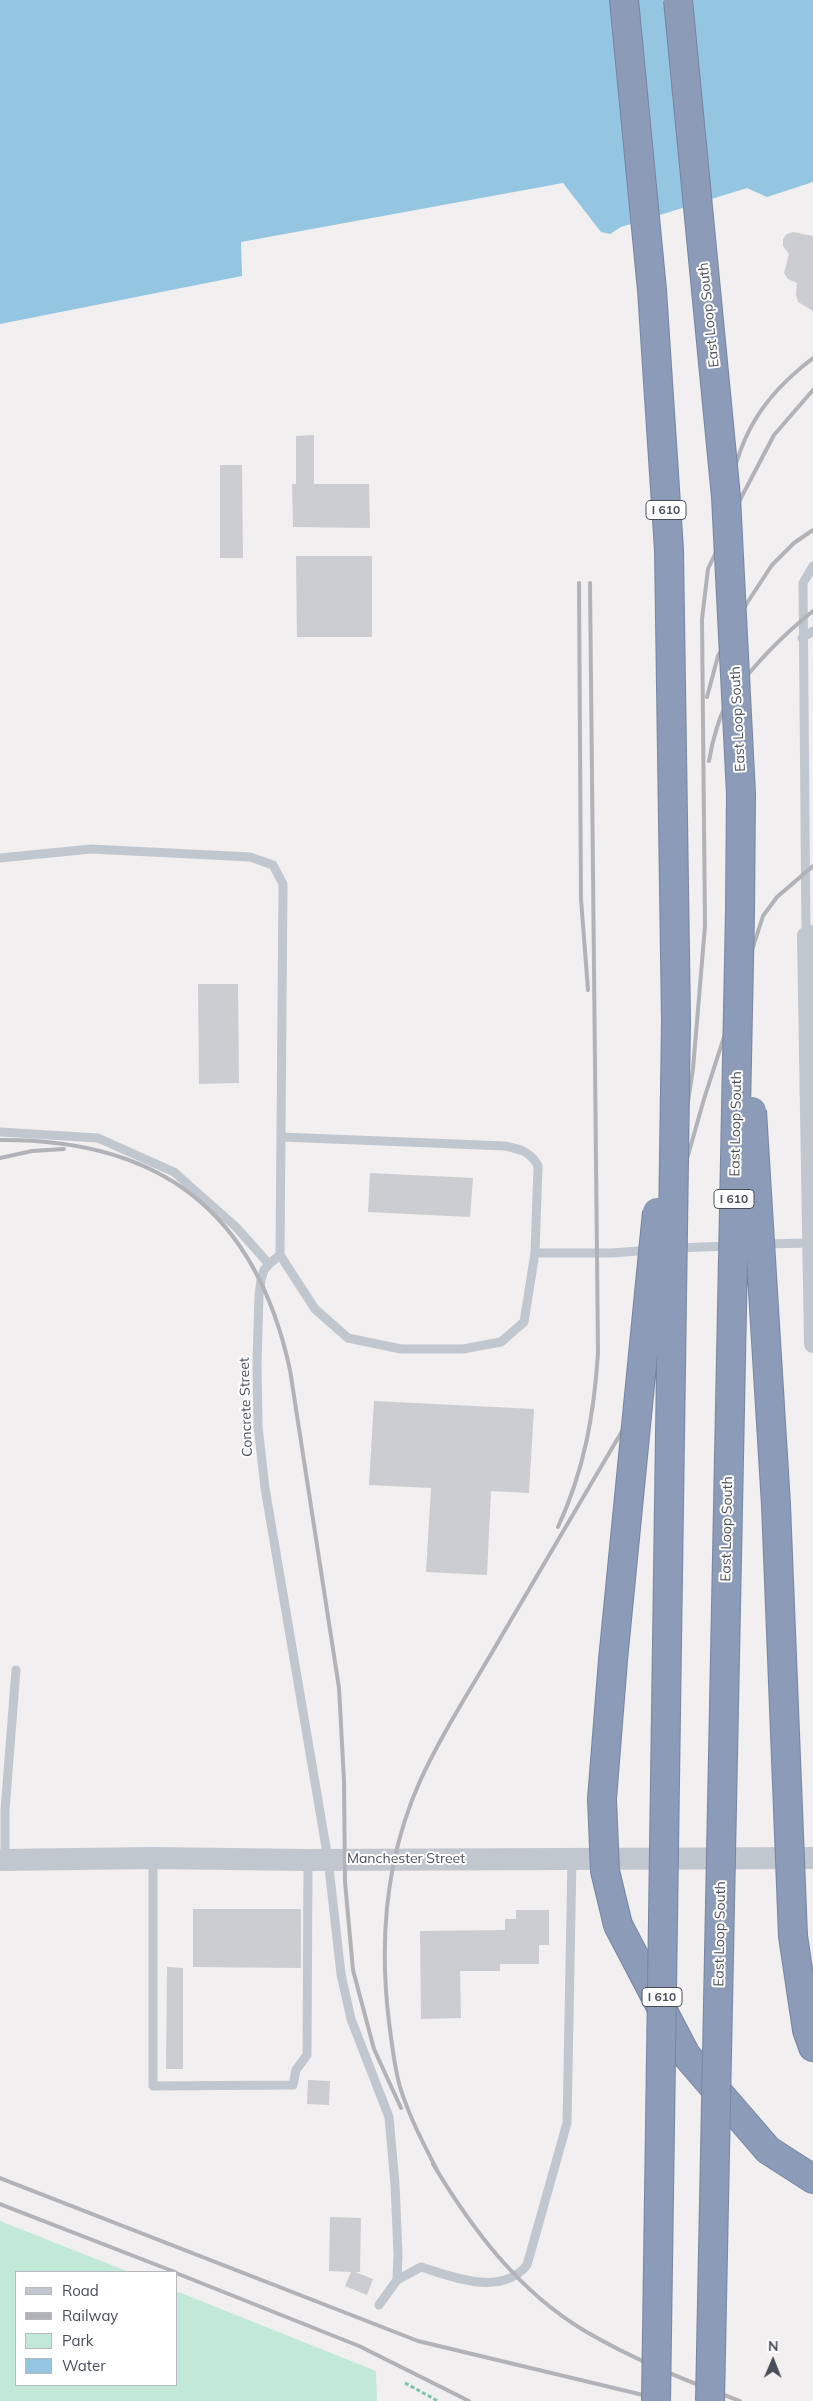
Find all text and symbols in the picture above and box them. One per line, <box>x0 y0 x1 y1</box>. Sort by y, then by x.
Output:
street label: East Loop South <box>695 262 723 368</box>
road number: I 610 <box>646 500 686 520</box>
street label: East Loop South <box>727 666 749 772</box>
street label: East Loop South <box>727 1071 745 1177</box>
road number: I 610 <box>714 1190 754 1208</box>
street label: Concrete Street <box>236 1357 256 1457</box>
street label: East Loop South <box>718 1476 736 1582</box>
street label: Manchester Street <box>347 1851 465 1867</box>
street label: East Loop South <box>711 1881 729 1987</box>
road number: I 610 <box>642 1988 682 2006</box>
legend <box>15 2271 178 2386</box>
text: Road <box>62 2281 99 2300</box>
text: Railway <box>62 2306 118 2325</box>
text: Park <box>62 2331 94 2350</box>
north arrow <box>748 2336 798 2386</box>
text: N <box>768 2337 779 2355</box>
text: Water <box>62 2356 106 2375</box>

